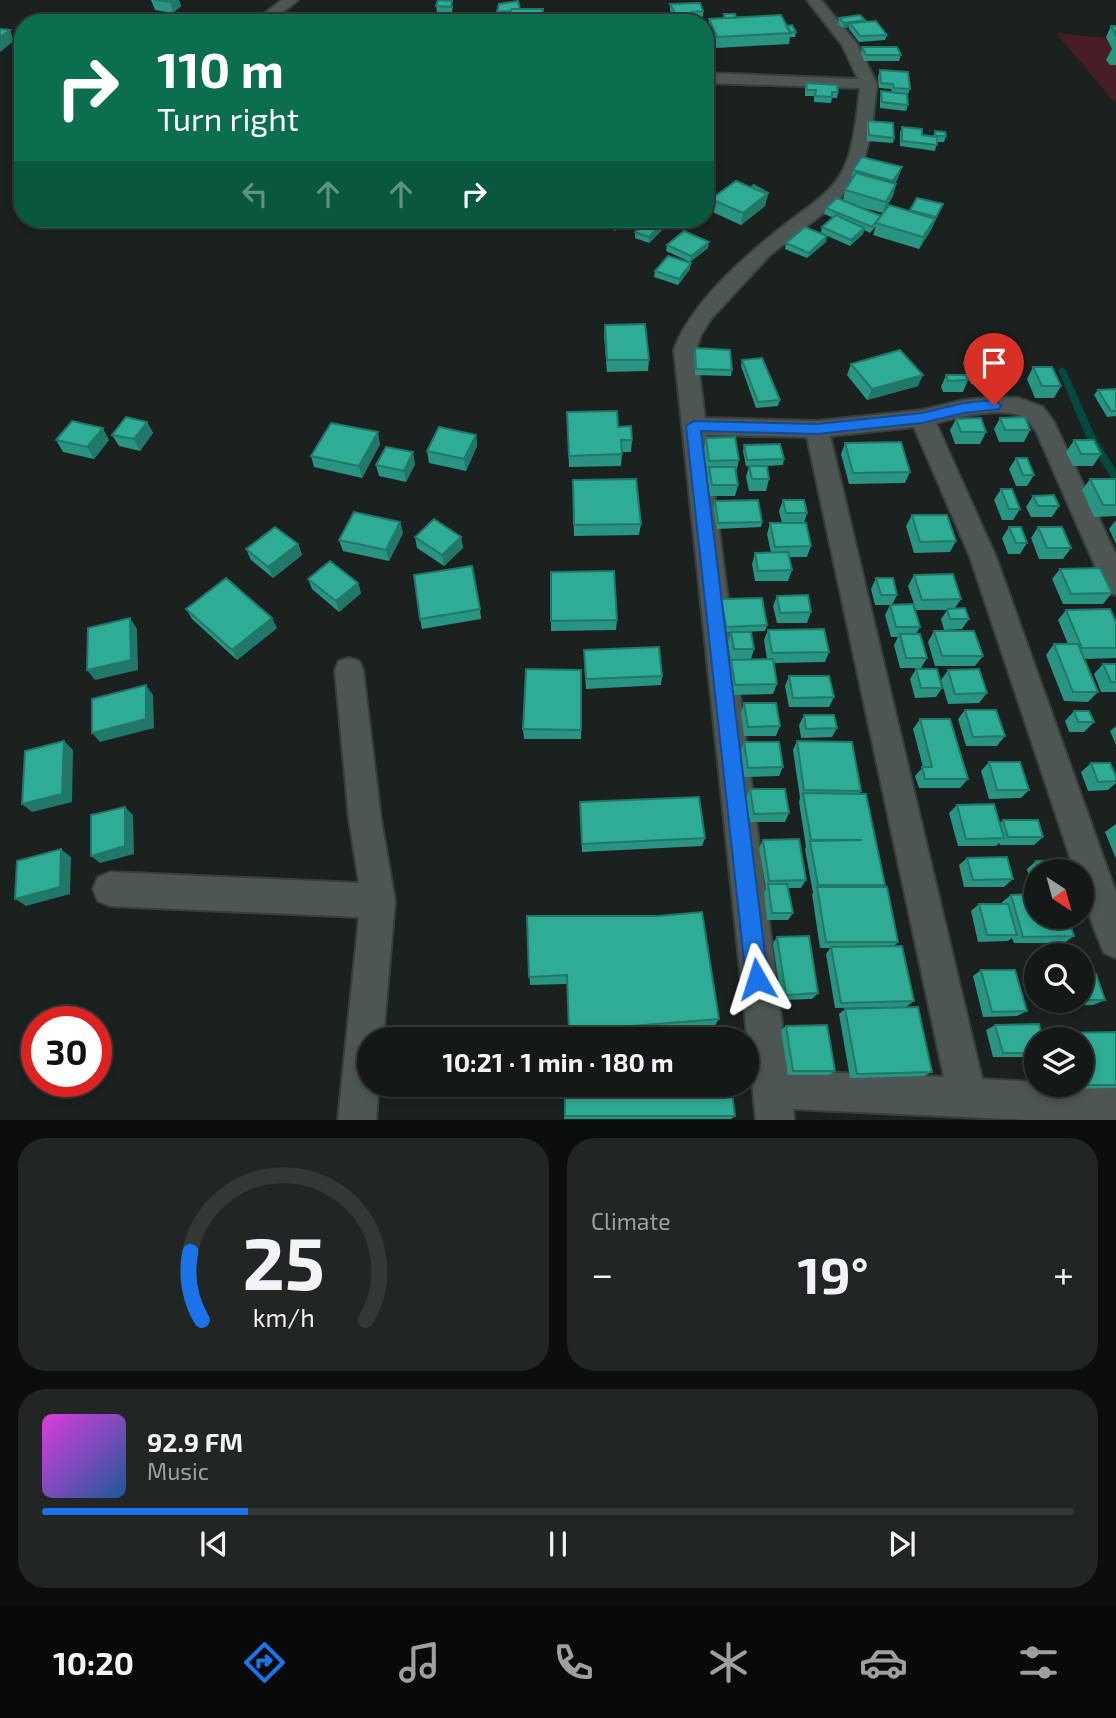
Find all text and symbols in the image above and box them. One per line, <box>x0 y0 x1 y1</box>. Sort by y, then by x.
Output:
text: 110 m <box>157 39 284 98</box>
icon: right <box>42 42 133 133</box>
text: Turn right <box>157 99 299 137</box>
icon: left <box>236 175 274 213</box>
icon: ahead <box>309 175 347 213</box>
icon: ahead <box>382 175 420 213</box>
icon: right <box>455 175 493 213</box>
pin <box>964 333 1024 405</box>
icon: arrive <box>975 344 1013 382</box>
north arrow <box>1024 859 1094 929</box>
map controls <box>1024 859 1094 1097</box>
position arrow <box>720 942 794 1016</box>
button: search <box>1024 943 1094 1013</box>
speed limit sign: 30 <box>21 1006 112 1097</box>
button: layers <box>1024 1027 1094 1097</box>
text: 10:21 · 1 min · 180 m <box>442 1046 674 1077</box>
text: Climate <box>591 1207 671 1235</box>
text: 25 <box>242 1218 325 1306</box>
text: 19° <box>798 1242 869 1304</box>
text: − <box>591 1250 613 1296</box>
text: + <box>1053 1250 1074 1296</box>
text: km/h <box>252 1302 315 1332</box>
text: 92.9 FM <box>147 1426 243 1457</box>
text: Music <box>147 1457 209 1485</box>
icon: previous <box>195 1525 233 1563</box>
icon: pause <box>539 1525 577 1563</box>
icon: next <box>883 1525 921 1563</box>
icon: directions <box>240 1638 289 1687</box>
icon: music <box>395 1638 444 1687</box>
icon: phone <box>549 1638 598 1687</box>
icon: climate <box>704 1638 753 1687</box>
icon: car <box>859 1638 908 1687</box>
icon: filters <box>1014 1638 1063 1687</box>
text: 10:20 <box>53 1643 134 1681</box>

